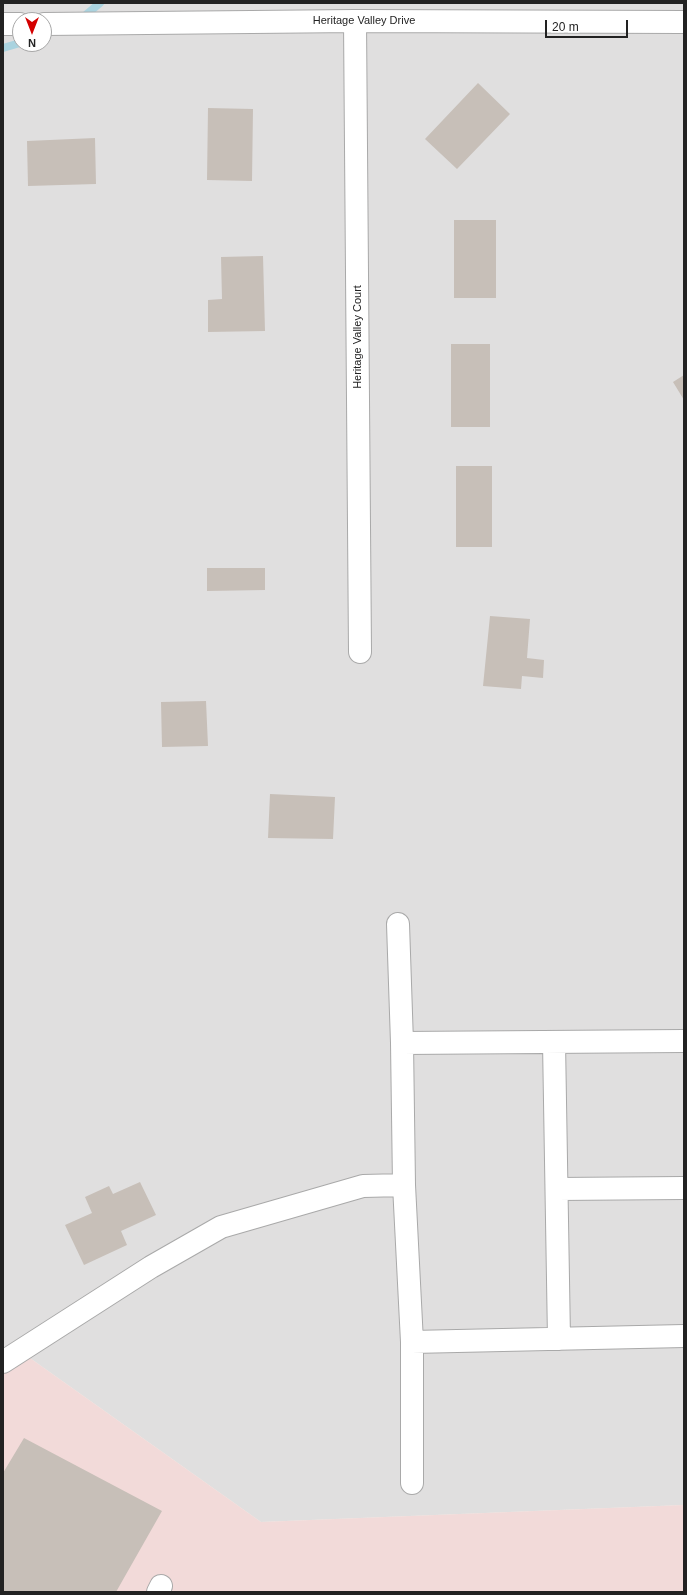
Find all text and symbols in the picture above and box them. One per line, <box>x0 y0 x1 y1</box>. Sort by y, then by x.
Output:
north arrow <box>12 12 52 52</box>
scale bar <box>547 12 630 38</box>
street label: Heritage Valley Drive <box>313 14 415 28</box>
text: 20 m <box>552 20 579 34</box>
text: N <box>28 37 36 49</box>
street label: Heritage Valley Court <box>351 285 365 389</box>

